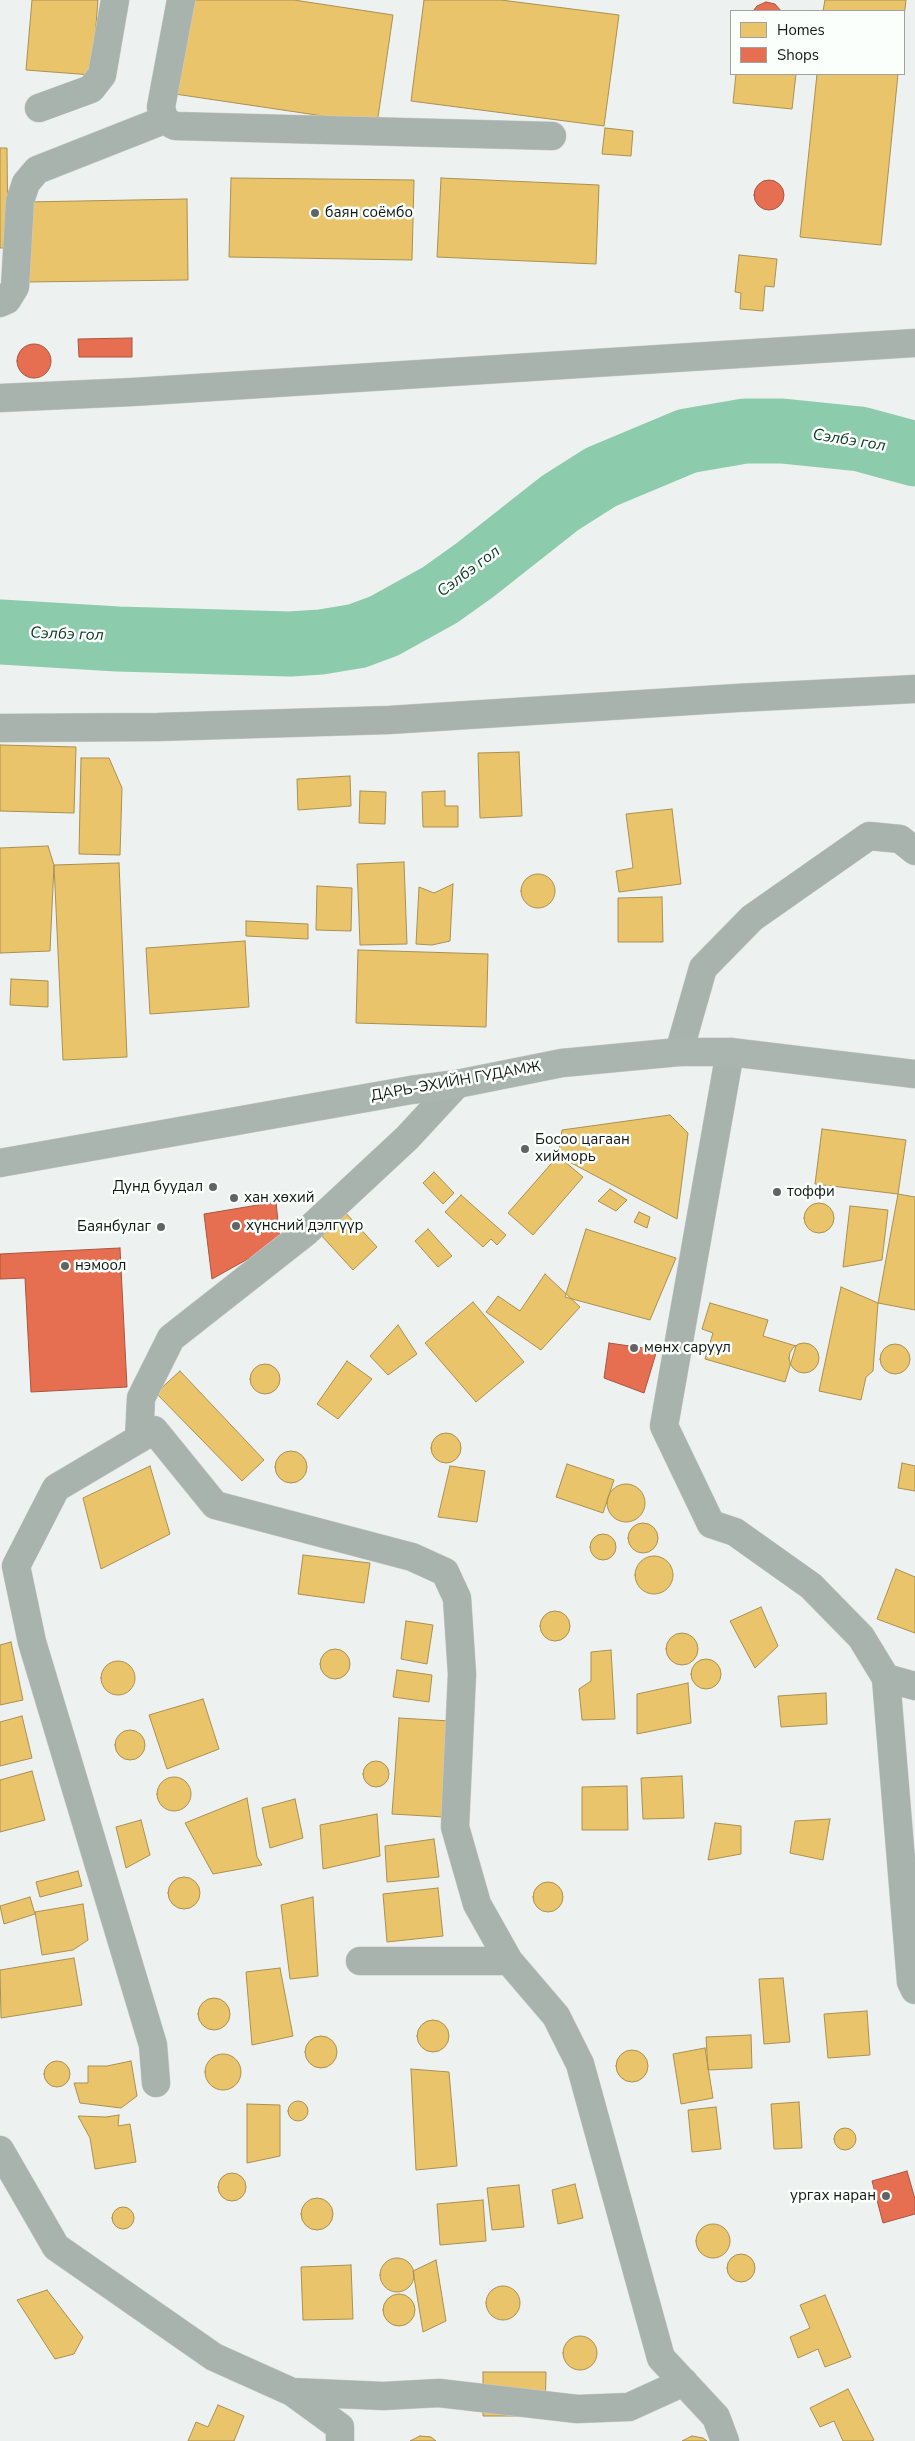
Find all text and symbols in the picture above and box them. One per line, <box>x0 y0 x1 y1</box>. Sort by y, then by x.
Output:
legend <box>730 10 905 75</box>
text: Homes <box>777 20 825 40</box>
text: Shops <box>777 45 819 65</box>
place label: баян соёмбо <box>325 204 413 222</box>
marker: баян соёмбо <box>309 207 321 219</box>
water label: Сэлбэ гол <box>811 426 887 456</box>
water label: Сэлбэ гол <box>434 542 504 602</box>
water label: Сэлбэ гол <box>30 624 104 646</box>
street label: ДАРЬ-ЭХИЙН ГУДАМЖ <box>370 1058 542 1106</box>
place label: Босоо цагаан хийморь <box>535 1131 630 1166</box>
marker: Босоо цагаан хийморь <box>519 1143 531 1155</box>
place label: Дунд буудал <box>113 1178 203 1196</box>
marker: Дунд буудал <box>207 1181 219 1193</box>
place label: тоффи <box>787 1183 835 1201</box>
marker: тоффи <box>771 1186 783 1198</box>
place label: хан хөхий <box>244 1189 314 1207</box>
marker: хан хөхий <box>228 1192 240 1204</box>
place label: хүнсний дэлгүүр <box>246 1217 363 1235</box>
place label: Баянбулаг <box>77 1218 151 1236</box>
marker: хүнсний дэлгүүр <box>230 1220 242 1232</box>
marker: Баянбулаг <box>155 1221 167 1233</box>
place label: нэмоол <box>75 1257 126 1275</box>
marker: нэмоол <box>59 1260 71 1272</box>
place label: мөнх саруул <box>644 1339 731 1357</box>
marker: мөнх саруул <box>628 1342 640 1354</box>
place label: ургах наран <box>790 2187 876 2205</box>
marker: ургах наран <box>880 2190 892 2202</box>

